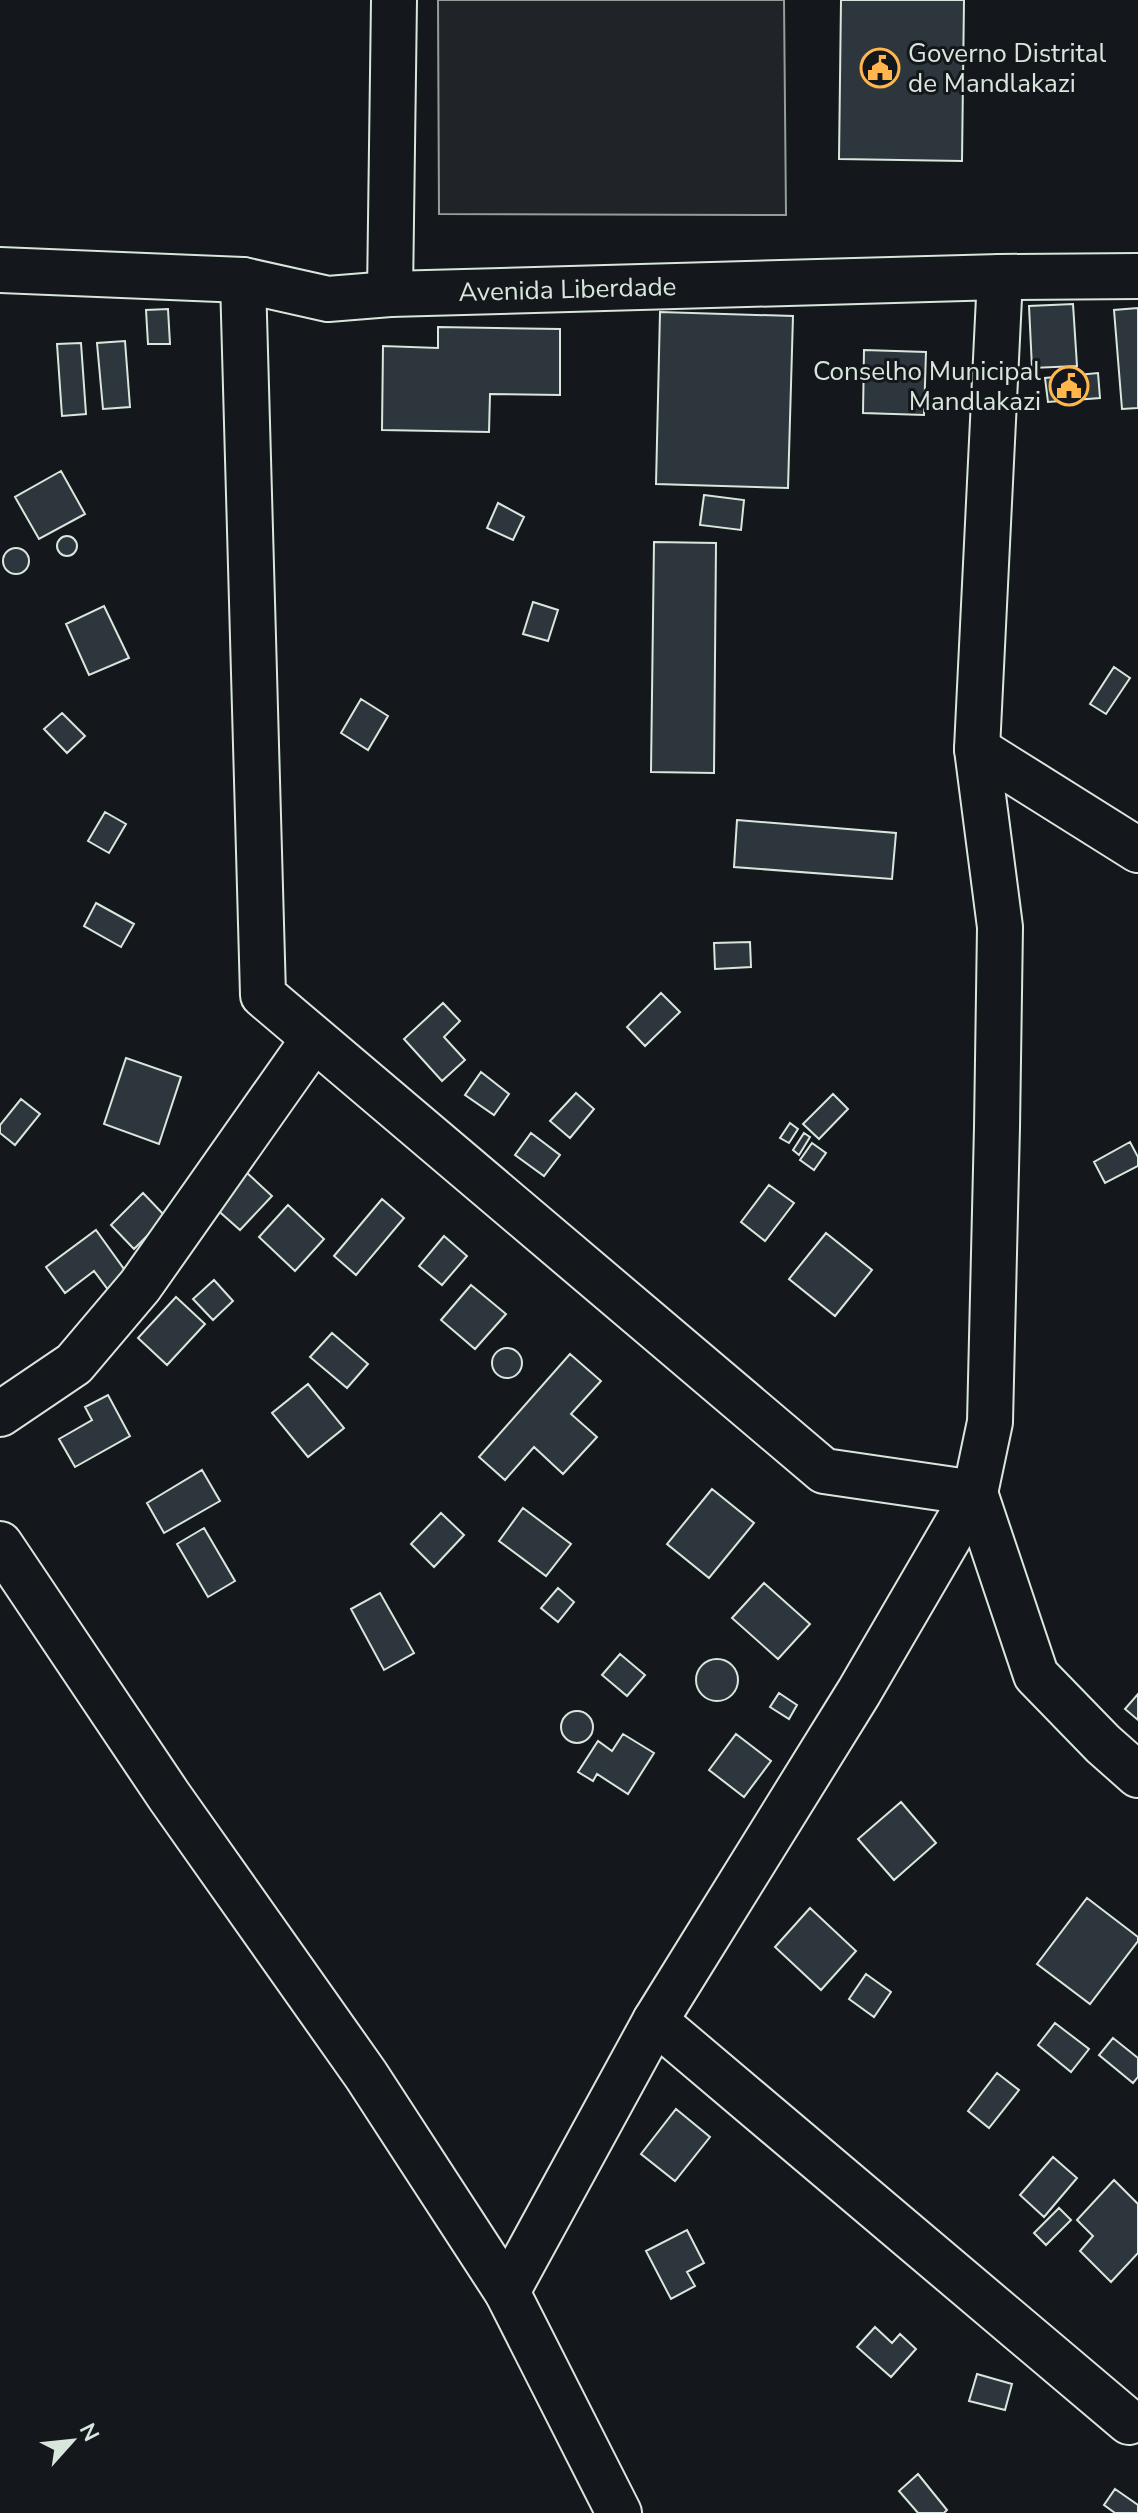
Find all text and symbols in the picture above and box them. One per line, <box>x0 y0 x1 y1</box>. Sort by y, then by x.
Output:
place label: Governo Distrital de Mandlakazi <box>908 36 1106 101</box>
public building icon: Governo Distrital de Mandlakazi <box>859 47 901 89</box>
street label: Avenida Liberdade <box>458 269 677 310</box>
place label: Conselho Municipal Mandlakazi <box>813 354 1041 419</box>
public building icon: Conselho Municipal Mandlakazi <box>1048 365 1090 407</box>
north arrow <box>32 2401 112 2481</box>
text: N <box>72 2418 106 2447</box>

